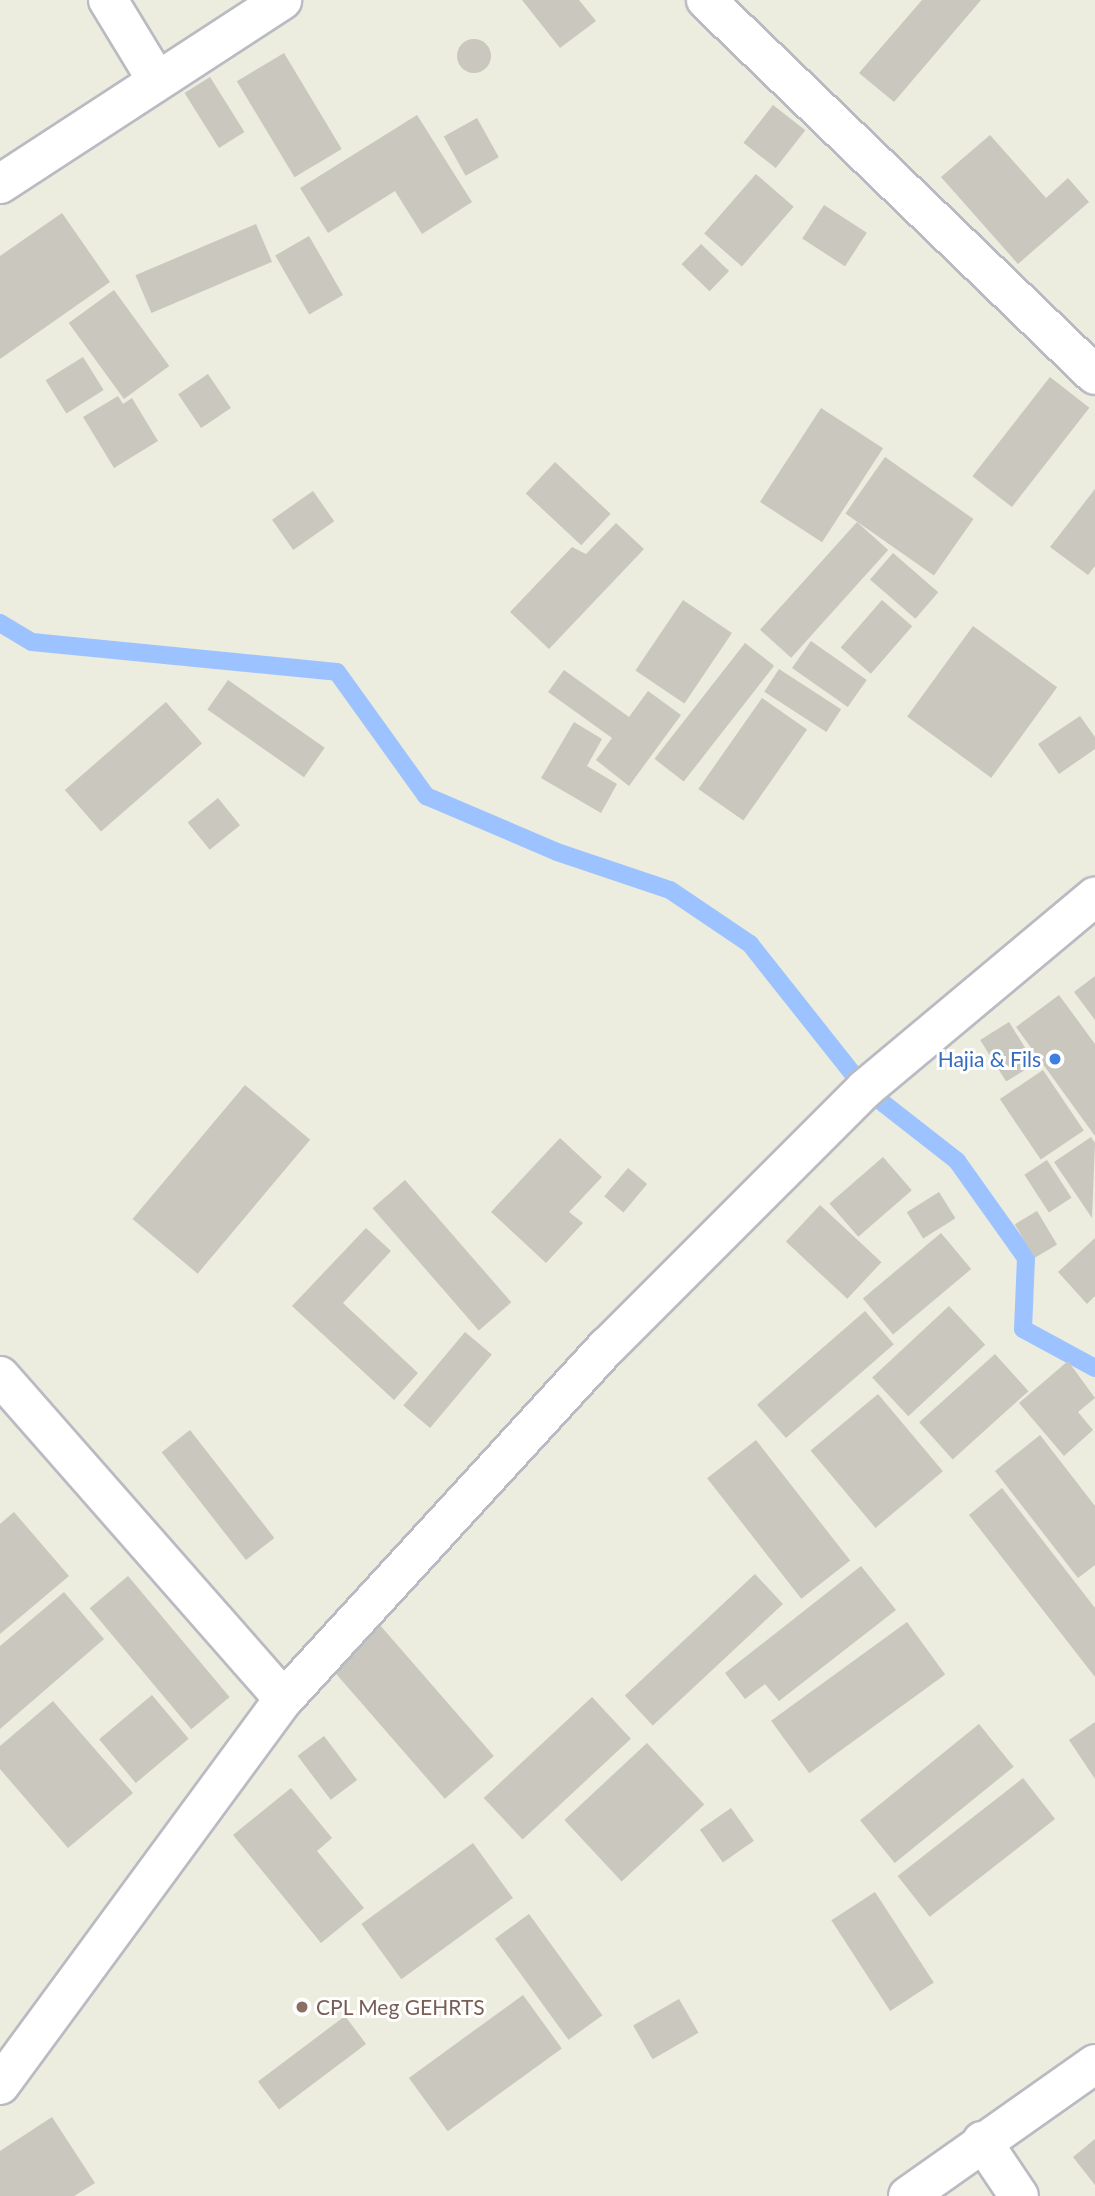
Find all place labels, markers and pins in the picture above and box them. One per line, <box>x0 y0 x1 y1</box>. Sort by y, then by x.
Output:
place label: Hajia & Fils <box>938 1046 1041 1072</box>
marker: Hajia & Fils <box>1047 1051 1063 1067</box>
place label: CPL Meg GEHRTS <box>316 1994 485 2020</box>
marker: CPL Meg GEHRTS <box>294 1999 310 2015</box>

